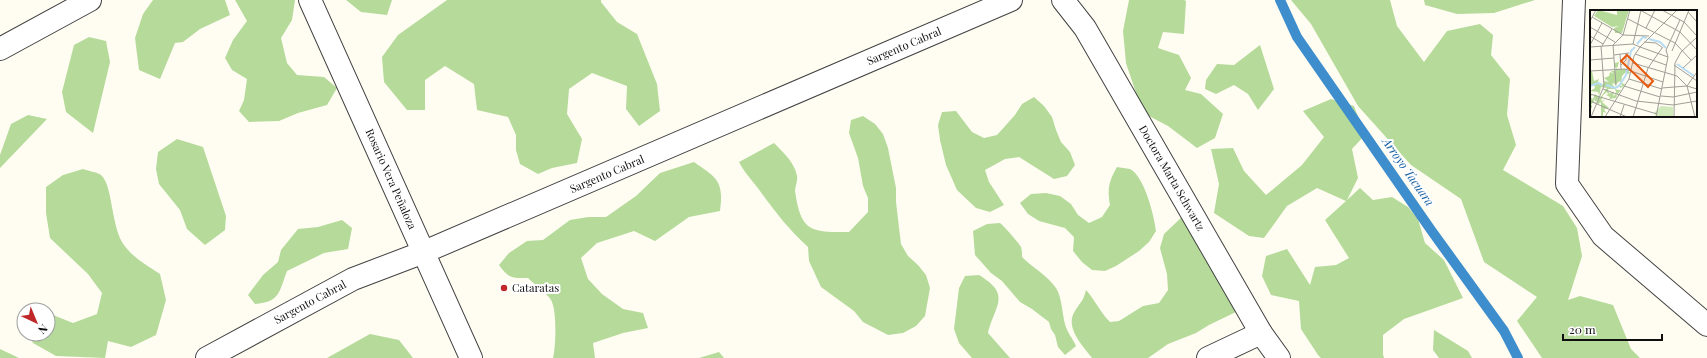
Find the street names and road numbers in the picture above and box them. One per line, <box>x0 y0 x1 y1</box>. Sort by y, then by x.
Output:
street label: Sargento Cabral <box>864 23 943 68</box>
street label: Doctora Marta Schwartz <box>1136 122 1209 233</box>
street label: Rosario Vera Peñaloza <box>363 126 421 232</box>
street label: Sargento Cabral <box>567 151 646 196</box>
street label: Sargento Cabral <box>271 276 348 327</box>

